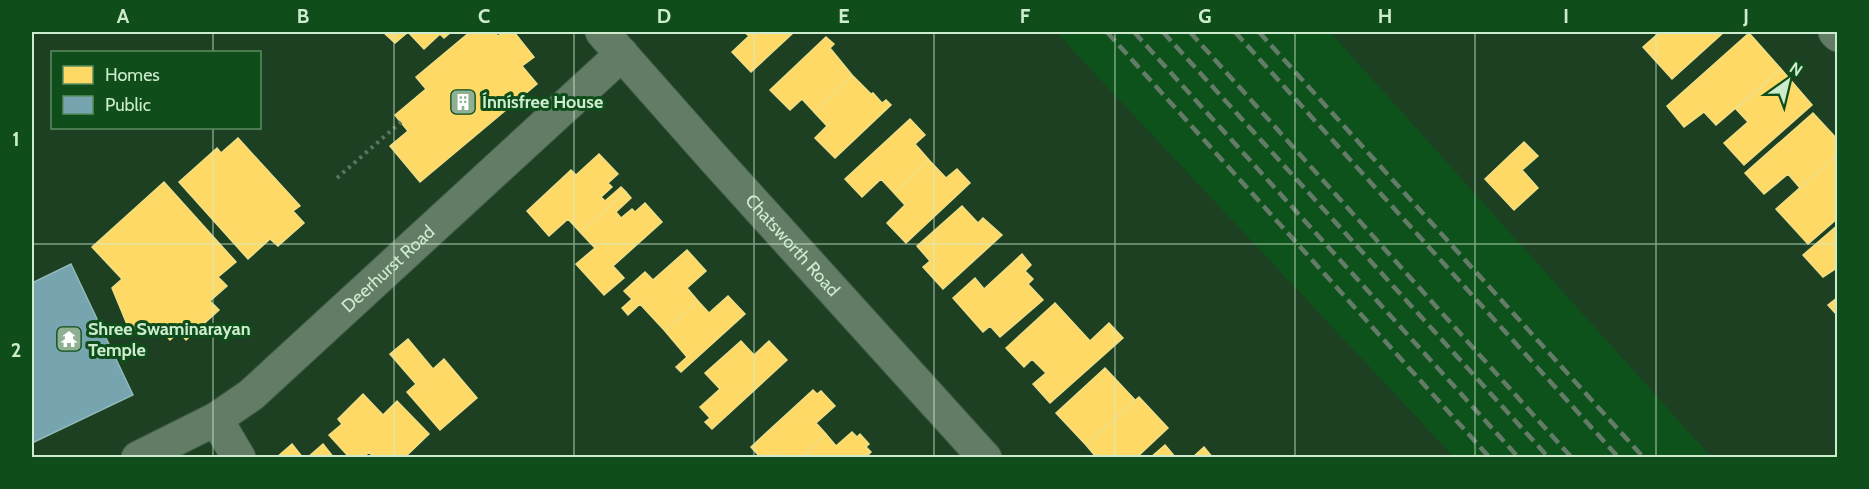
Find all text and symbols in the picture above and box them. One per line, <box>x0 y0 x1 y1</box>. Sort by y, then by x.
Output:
text: A <box>117 4 130 28</box>
text: B <box>297 4 309 28</box>
text: C <box>478 4 490 28</box>
text: D <box>657 4 671 28</box>
text: E <box>838 4 850 28</box>
text: F <box>1020 4 1031 28</box>
text: G <box>1198 4 1212 28</box>
text: H <box>1378 4 1392 28</box>
text: I <box>1563 4 1569 28</box>
text: J <box>1742 4 1749 28</box>
legend <box>51 51 261 129</box>
north arrow <box>1758 51 1818 111</box>
text: N <box>1786 58 1806 80</box>
text: Homes <box>105 64 160 86</box>
building icon: Ínnísfree House <box>448 87 478 117</box>
place label: Ínnísfree House <box>482 91 603 113</box>
text: Public <box>105 94 151 116</box>
text: 1 <box>12 127 20 151</box>
street label: Chatsworth Road <box>741 190 844 301</box>
street label: Deerhurst Road <box>337 221 439 317</box>
place label: Shree Swaminarayan Temple <box>88 318 251 361</box>
temple icon: Shree Swaminarayan Temple <box>54 324 84 354</box>
text: 2 <box>11 338 21 362</box>

